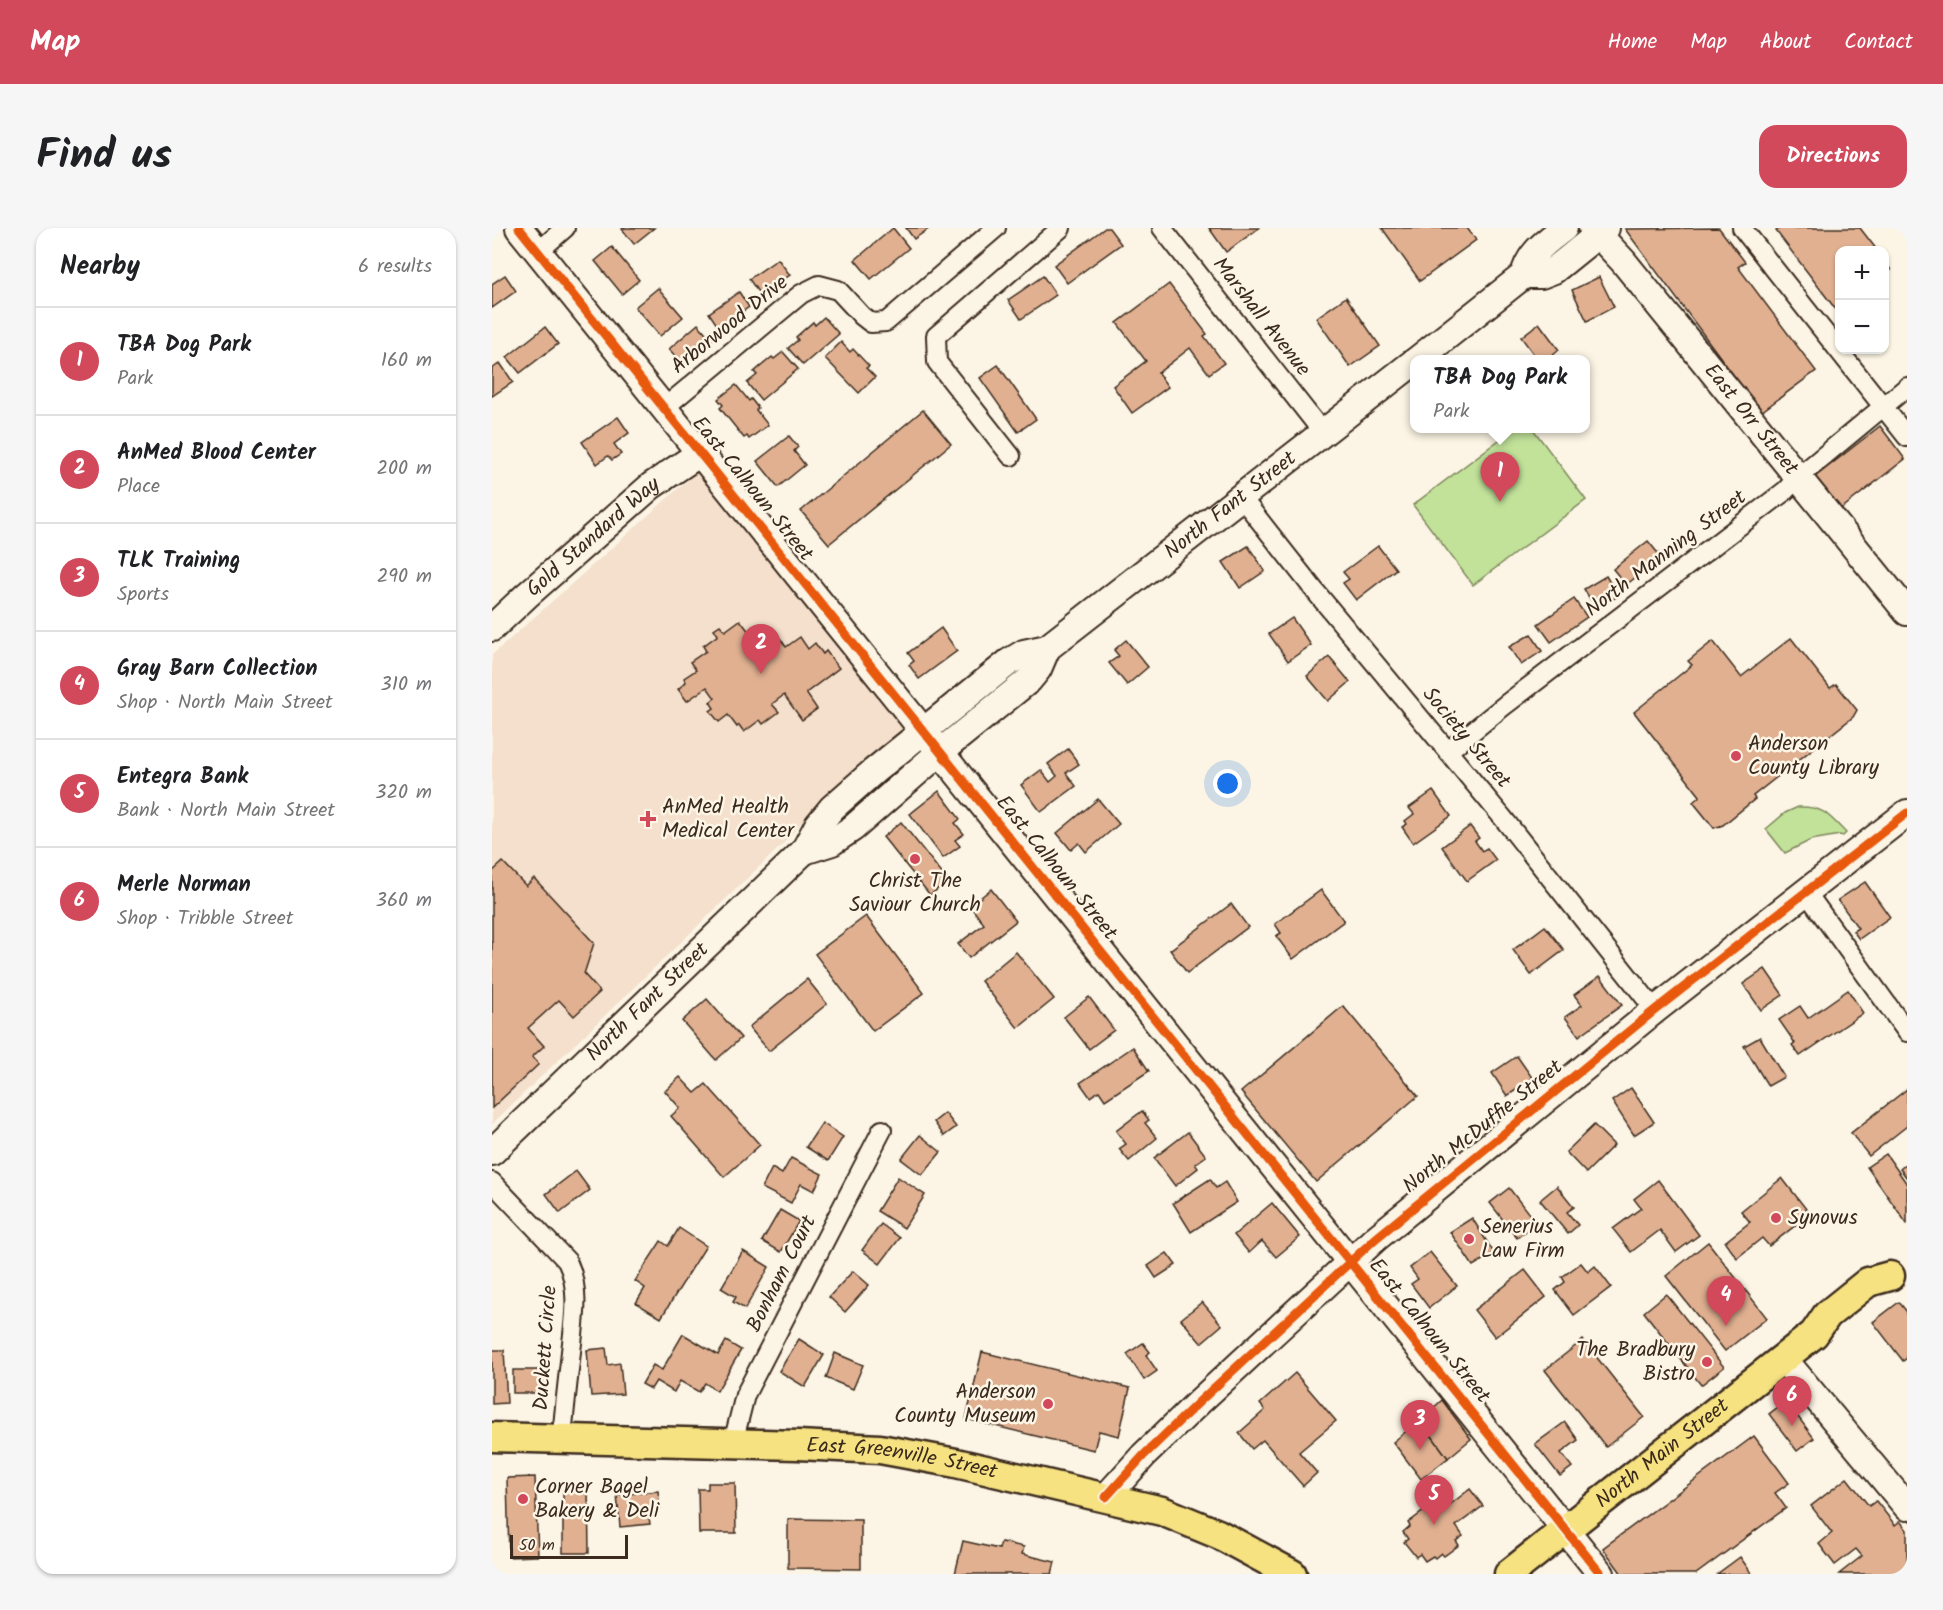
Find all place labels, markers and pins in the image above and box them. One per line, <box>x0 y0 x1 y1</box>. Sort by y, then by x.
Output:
pin: 1 <box>1480 452 1520 502</box>
pin: 2 <box>742 624 780 674</box>
place label: Anderson County Library <box>1748 728 1879 785</box>
marker: Anderson County Library <box>1729 749 1743 763</box>
place label: AnMed Health Medical Center <box>662 791 795 848</box>
marker: AnMed Health Medical Center <box>639 810 657 828</box>
marker: Christ The Saviour Church <box>908 852 922 866</box>
place label: Christ The Saviour Church <box>849 865 981 922</box>
place label: Synovus <box>1788 1202 1858 1235</box>
place label: Senerius Law Firm <box>1481 1211 1565 1268</box>
marker: Synovus <box>1769 1211 1783 1225</box>
marker: Senerius Law Firm <box>1462 1232 1476 1246</box>
pin: 4 <box>1706 1276 1746 1326</box>
place label: The Bradbury Bistro <box>1576 1334 1695 1391</box>
marker: The Bradbury Bistro <box>1700 1355 1714 1369</box>
place label: Anderson County Museum <box>894 1376 1036 1433</box>
pin: 6 <box>1772 1376 1812 1426</box>
marker: Anderson County Museum <box>1041 1397 1055 1411</box>
pin: 3 <box>1400 1400 1440 1450</box>
place label: Corner Bagel Bakery & Deli <box>535 1471 660 1528</box>
pin: 5 <box>1414 1476 1454 1525</box>
marker: Corner Bagel Bakery & Deli <box>516 1492 530 1506</box>

